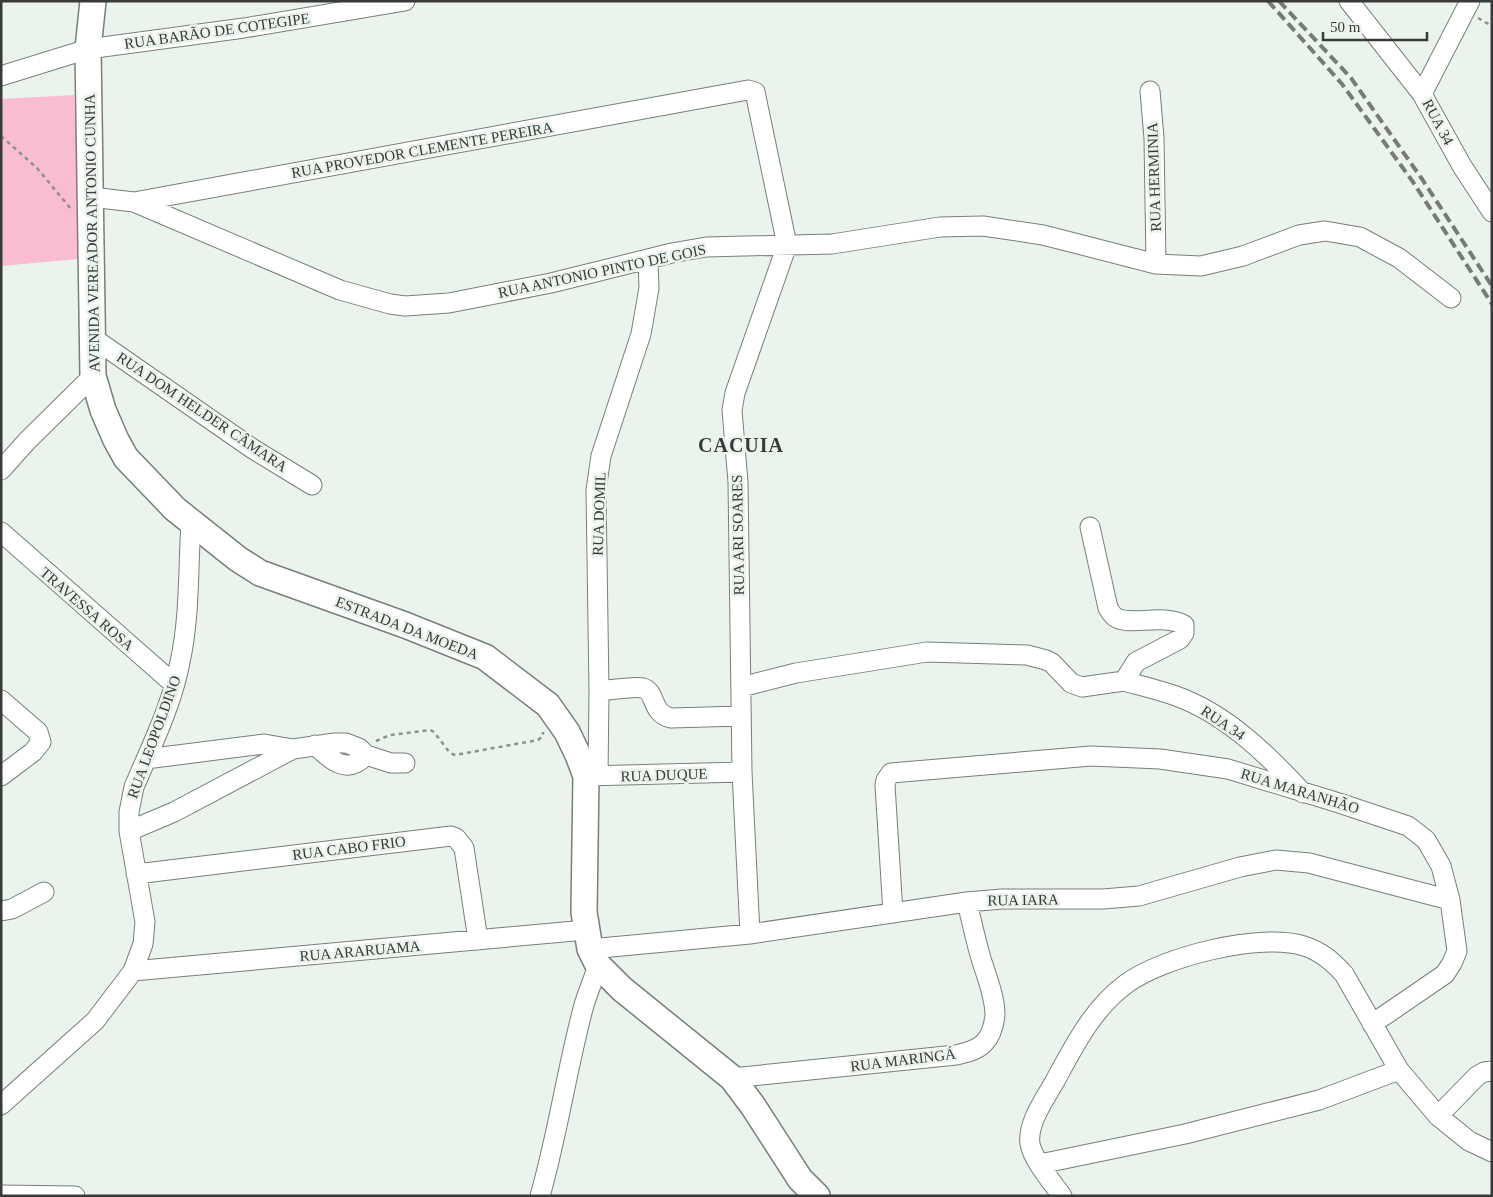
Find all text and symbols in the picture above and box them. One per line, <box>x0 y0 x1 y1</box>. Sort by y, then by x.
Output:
street label: RUA BARÃO DE COTEGIPE <box>123 10 311 52</box>
scale bar <box>1323 10 1427 42</box>
text: 50 m <box>1330 19 1361 35</box>
street label: AVENIDA VEREADOR ANTONIO CUNHA <box>82 93 102 373</box>
street label: RUA 34 <box>1419 96 1457 148</box>
street label: RUA PROVEDOR CLEMENTE PEREIRA <box>290 119 554 181</box>
street label: RUA HERMINIA <box>1144 122 1164 232</box>
street label: RUA ANTONIO PINTO DE GOIS <box>497 241 707 301</box>
street label: RUA DOM HELDER CÂMARA <box>114 349 290 475</box>
district label: CACUIA <box>698 434 784 456</box>
street label: RUA DOMIL <box>590 472 608 556</box>
street label: RUA ARI SOARES <box>729 474 747 596</box>
street label: TRAVESSA ROSA <box>37 564 137 654</box>
street label: ESTRADA DA MOEDA <box>333 593 481 663</box>
street label: RUA LEOPOLDINO <box>124 673 184 801</box>
street label: RUA 34 <box>1198 703 1248 744</box>
street label: RUA DUQUE <box>620 765 708 785</box>
street label: RUA MARANHÃO <box>1239 765 1361 817</box>
street label: RUA CABO FRIO <box>291 833 407 863</box>
street label: RUA IARA <box>987 891 1059 909</box>
street label: RUA ARARUAMA <box>299 938 421 964</box>
street label: RUA MARINGÁ <box>849 1046 957 1074</box>

